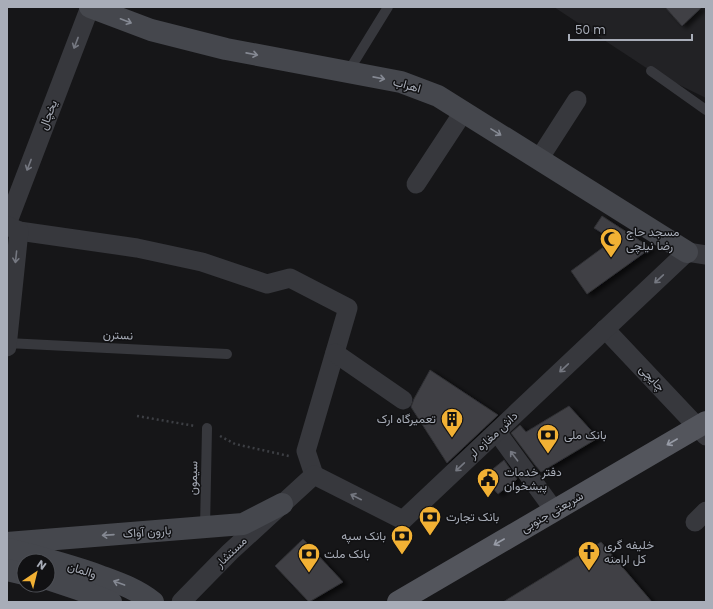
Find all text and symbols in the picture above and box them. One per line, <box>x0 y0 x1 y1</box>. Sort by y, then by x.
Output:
scale bar <box>569 16 692 42</box>
one-way arrow <box>120 17 132 25</box>
text: 50 m <box>575 21 606 38</box>
one-way arrow <box>71 37 79 49</box>
one-way arrow <box>245 50 258 58</box>
street label: اهراب <box>391 72 423 97</box>
one-way arrow <box>373 75 386 83</box>
street label: یخچال <box>34 97 61 132</box>
one-way arrow <box>490 128 501 136</box>
one-way arrow <box>25 158 33 170</box>
place label: مسجد حاج رضا نیلچی <box>626 223 680 254</box>
mosque icon: مسجد حاج رضا نیلچی <box>598 226 624 259</box>
one-way arrow <box>12 250 20 263</box>
one-way arrow <box>654 274 664 284</box>
street label: نسترن <box>102 325 134 344</box>
street label: چایچی <box>636 361 669 395</box>
one-way arrow <box>559 363 569 373</box>
building icon: تعمیرگاه ارک <box>439 406 465 439</box>
street label: داش مغازه لر <box>463 407 521 463</box>
place label: تعمیرگاه ارک <box>377 410 436 427</box>
bank icon: بانک ملی <box>535 422 561 455</box>
place label: بانک ملی <box>564 426 607 443</box>
one-way arrow <box>666 438 678 446</box>
one-way arrow <box>510 451 519 462</box>
street label: سیمون <box>184 461 201 495</box>
one-way arrow <box>455 462 465 471</box>
place label: دفتر خدمات پیشخوان <box>504 463 562 494</box>
public building icon: دفتر خدمات پیشخوان <box>475 466 501 499</box>
street label: شریعتی جنوبی <box>517 487 586 536</box>
one-way arrow <box>351 493 363 500</box>
bank icon: بانک تجارت <box>417 504 443 537</box>
place label: بانک تجارت <box>446 508 499 525</box>
street label: بارون آواک <box>122 521 172 542</box>
bank icon: بانک سپه <box>389 523 415 556</box>
place label: بانک سپه <box>341 527 386 544</box>
one-way arrow <box>102 532 115 539</box>
street label: مستشار <box>210 532 250 572</box>
place label: خلیفه گری کل ارامنه <box>604 536 654 567</box>
one-way arrow <box>493 539 505 547</box>
church icon: خلیفه گری کل ارامنه <box>576 539 602 572</box>
bank icon: بانک ملت <box>296 541 322 574</box>
place label: بانک ملت <box>324 545 370 562</box>
north arrow <box>16 553 56 593</box>
text: N <box>34 556 50 574</box>
street label: والمان <box>65 557 99 582</box>
one-way arrow <box>112 579 125 586</box>

